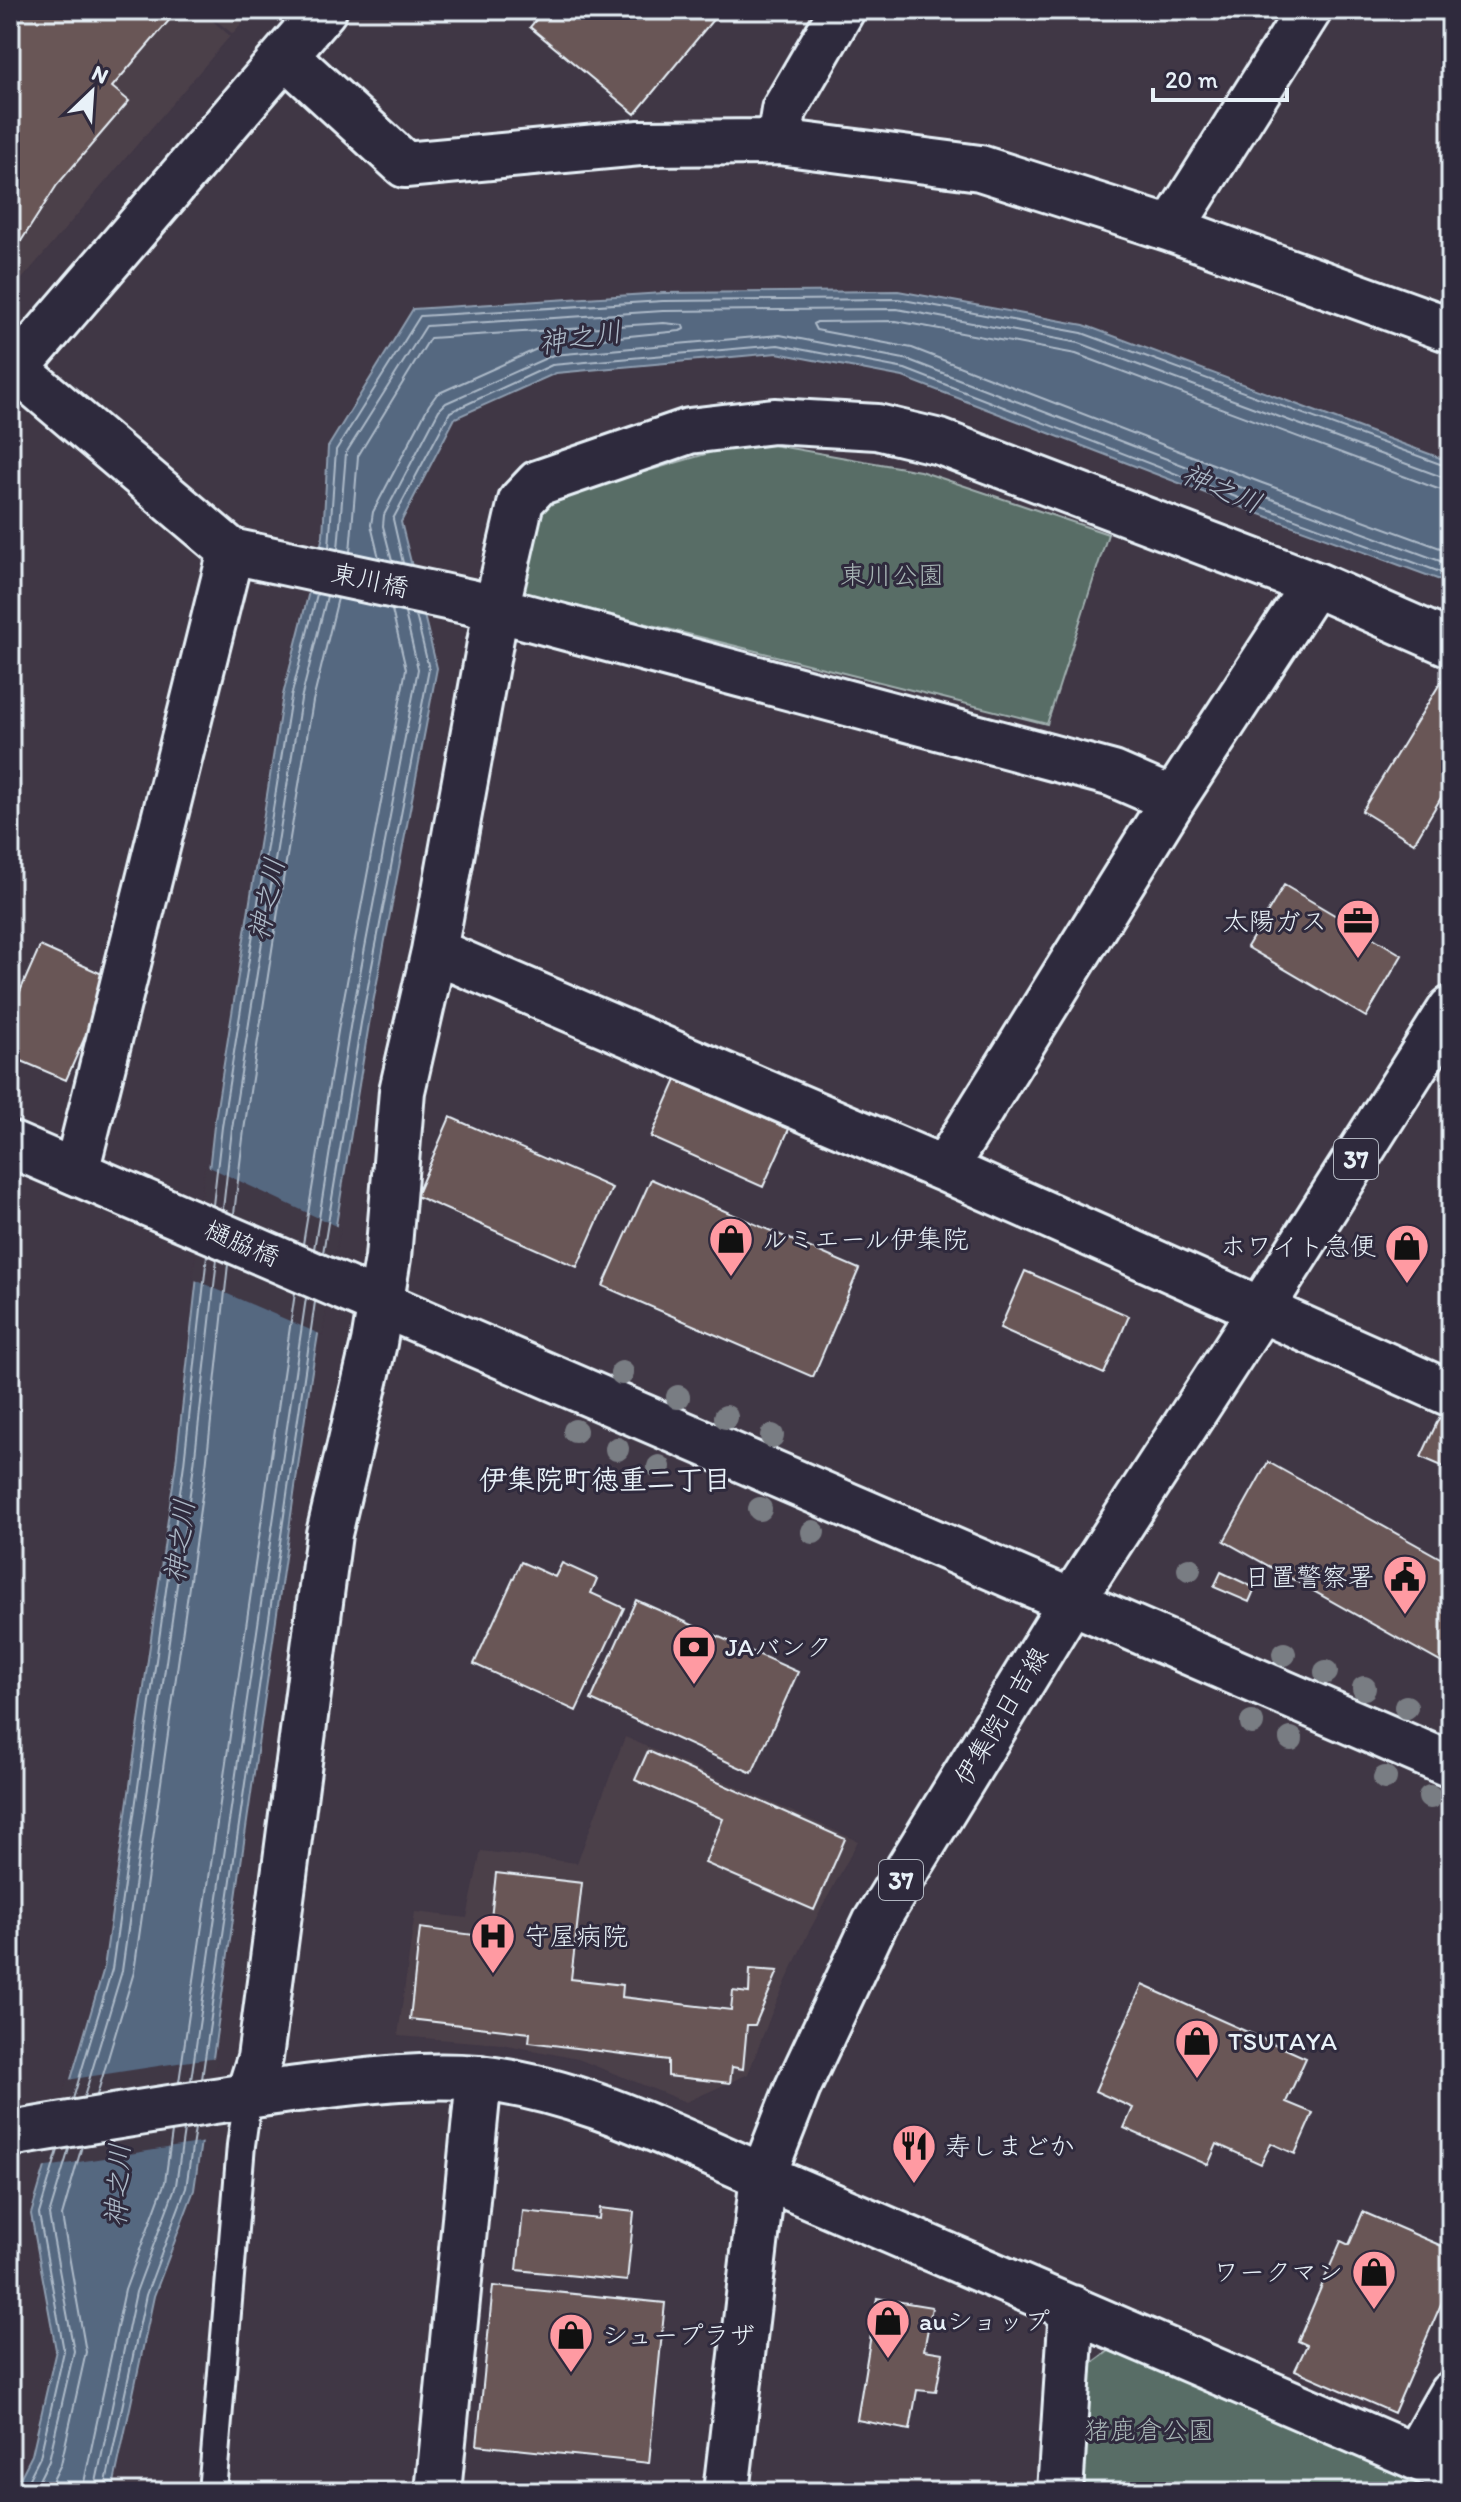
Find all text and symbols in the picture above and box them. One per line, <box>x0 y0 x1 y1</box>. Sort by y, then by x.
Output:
north arrow <box>52 52 132 132</box>
scale bar <box>1153 52 1287 102</box>
text: N <box>88 59 113 90</box>
text: 20 m <box>1165 65 1218 94</box>
water label: 神之川 <box>536 314 624 360</box>
water label: 神之川 <box>1177 456 1267 520</box>
street label: 東川橋 <box>329 556 411 604</box>
park label: 東川公園 <box>840 559 944 591</box>
water label: 神之川 <box>241 854 291 944</box>
office icon: 太陽ガス <box>1334 897 1382 960</box>
place label: 太陽ガス <box>1222 905 1327 937</box>
road number: 37 <box>1334 1139 1378 1179</box>
street label: 樋脇橋 <box>200 1213 284 1273</box>
shop icon: ルミエール伊集院 <box>707 1215 755 1278</box>
shop icon: ホワイト急便 <box>1383 1222 1431 1285</box>
place label: ルミエール伊集院 <box>762 1223 968 1255</box>
place label: ホワイト急便 <box>1220 1230 1376 1262</box>
district label: 伊集院町徳重二丁目 <box>479 1462 731 1496</box>
water label: 神之川 <box>157 1497 201 1585</box>
public building icon: 日置警察署 <box>1381 1553 1429 1616</box>
place label: 日置警察署 <box>1244 1561 1374 1593</box>
bank icon: JAバンク <box>670 1623 718 1686</box>
place label: JAバンク <box>725 1631 832 1663</box>
street label: 伊集院日吉線 <box>947 1641 1055 1791</box>
road number: 37 <box>879 1860 923 1900</box>
hospital icon: 守屋病院 <box>469 1912 517 1975</box>
place label: 守屋病院 <box>524 1920 628 1952</box>
shop icon: TSUTAYA <box>1173 2017 1221 2080</box>
place label: TSUTAYA <box>1228 2025 1337 2057</box>
restaurant icon: 寿しまどか <box>890 2122 938 2185</box>
place label: 寿しまどか <box>945 2130 1075 2162</box>
water label: 神之川 <box>98 2142 136 2228</box>
shop icon: ワークマン <box>1350 2248 1398 2311</box>
place label: ワークマン <box>1213 2256 1343 2288</box>
shop icon: auショップ <box>864 2297 912 2360</box>
place label: auショップ <box>919 2305 1050 2337</box>
shop icon: シュープラザ <box>547 2311 595 2374</box>
place label: シュープラザ <box>602 2319 755 2351</box>
park label: 猪鹿倉公園 <box>1084 2414 1214 2446</box>

